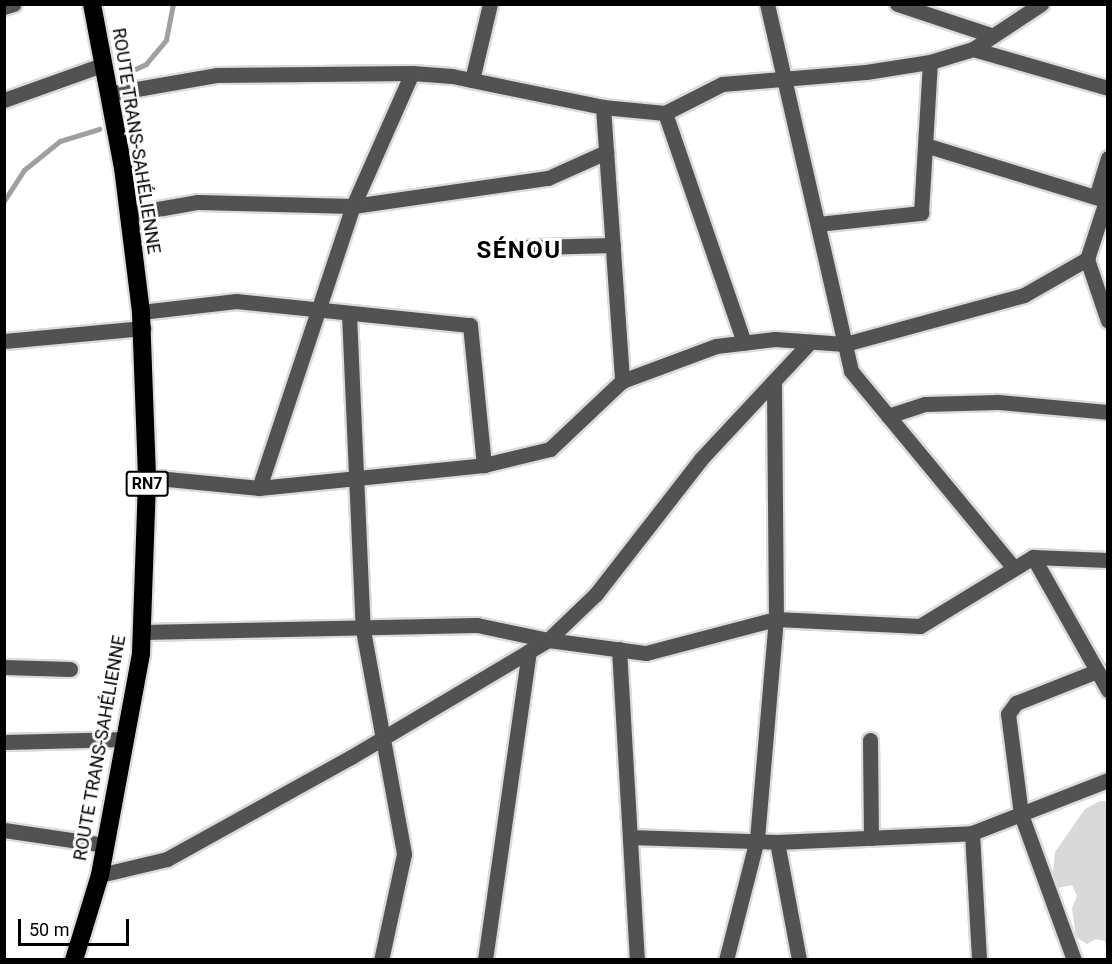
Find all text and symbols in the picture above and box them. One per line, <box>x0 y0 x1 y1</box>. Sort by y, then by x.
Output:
street label: ROUTE TRANS-SAHÉLIENNE <box>107 26 165 256</box>
district label: SÉNOU <box>476 237 562 265</box>
road number: RN7 <box>124 471 170 497</box>
street label: ROUTE TRANS-SAHÉLIENNE <box>69 633 131 863</box>
scale bar <box>21 907 132 945</box>
text: 50 m <box>29 919 69 940</box>

